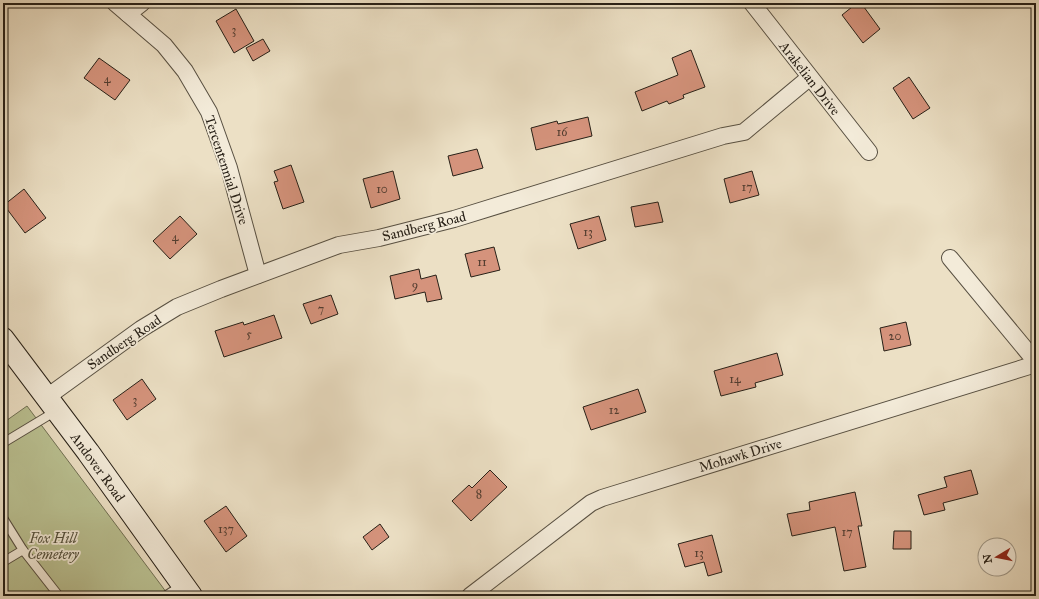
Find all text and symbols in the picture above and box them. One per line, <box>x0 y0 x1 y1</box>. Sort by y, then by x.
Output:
house number: 3 <box>232 23 237 37</box>
street label: Arakelian Drive <box>775 37 844 119</box>
house number: 4 <box>104 72 111 86</box>
street label: Tercentennial Drive <box>201 114 252 227</box>
house number: 16 <box>557 125 568 139</box>
house number: 17 <box>741 180 753 194</box>
house number: 10 <box>376 182 388 196</box>
street label: Sandberg Road <box>380 208 468 245</box>
house number: 13 <box>583 225 593 239</box>
house number: 4 <box>172 230 179 244</box>
house number: 11 <box>477 255 487 269</box>
house number: 9 <box>412 278 418 292</box>
house number: 7 <box>318 302 324 316</box>
street label: Sandberg Road <box>84 311 165 373</box>
house number: 5 <box>246 327 252 341</box>
house number: 20 <box>889 329 901 343</box>
house number: 14 <box>729 372 741 386</box>
house number: 3 <box>133 393 138 407</box>
house number: 12 <box>609 403 619 417</box>
street label: Andover Road <box>66 428 128 505</box>
street label: Mohawk Drive <box>697 435 784 476</box>
house number: 8 <box>476 487 482 501</box>
house number: 137 <box>218 522 234 536</box>
house number: 17 <box>841 525 853 539</box>
park label: Fox Hill Cemetery <box>27 530 80 563</box>
north arrow <box>977 537 1017 577</box>
house number: 13 <box>694 546 704 560</box>
text: N <box>980 552 995 564</box>

